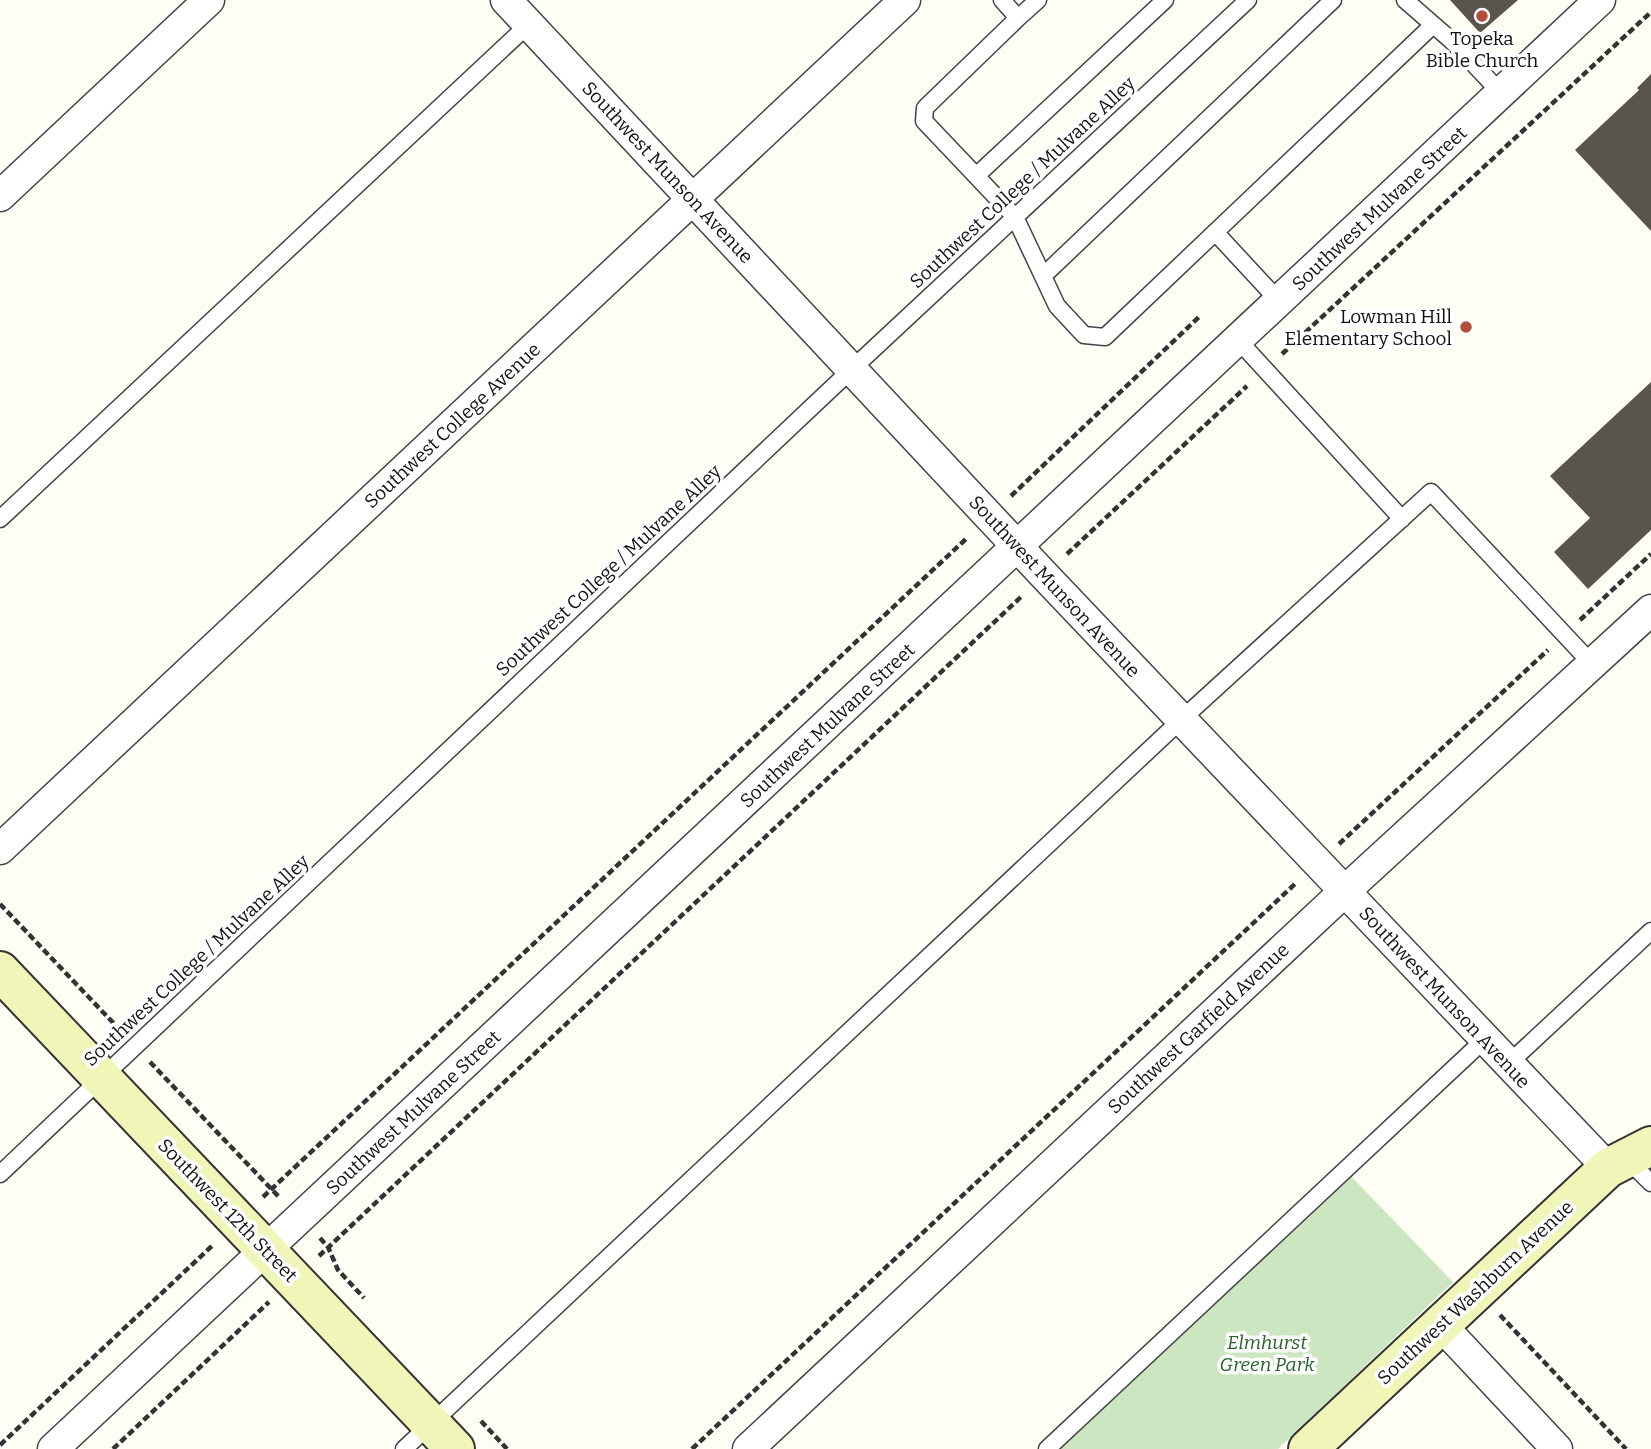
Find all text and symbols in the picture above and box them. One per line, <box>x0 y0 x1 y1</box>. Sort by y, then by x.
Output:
marker: Topeka Bible Church <box>1474 8 1490 24</box>
place label: Topeka Bible Church <box>1426 27 1539 72</box>
street label: Southwest College / Mulvane Alley <box>905 71 1140 293</box>
street label: Southwest Munson Avenue <box>577 77 758 268</box>
street label: Southwest Mulvane Street <box>1287 121 1472 295</box>
place label: Lowman Hill Elementary School <box>1285 305 1452 350</box>
marker: Lowman Hill Elementary School <box>1458 319 1474 335</box>
street label: Southwest College Avenue <box>360 338 545 513</box>
street label: Southwest College / Mulvane Alley <box>491 459 726 681</box>
street label: Southwest Munson Avenue <box>964 491 1145 682</box>
street label: Southwest Mulvane Street <box>735 638 920 812</box>
street label: Southwest College / Mulvane Alley <box>79 849 314 1071</box>
street label: Southwest Munson Avenue <box>1354 902 1535 1093</box>
street label: Southwest Garfield Avenue <box>1103 938 1294 1118</box>
street label: Southwest Mulvane Street <box>321 1025 506 1199</box>
street label: Southwest 12th Street <box>153 1134 302 1287</box>
street label: Southwest Washburn Avenue <box>1373 1195 1578 1389</box>
park label: Elmhurst Green Park <box>1220 1331 1315 1376</box>

